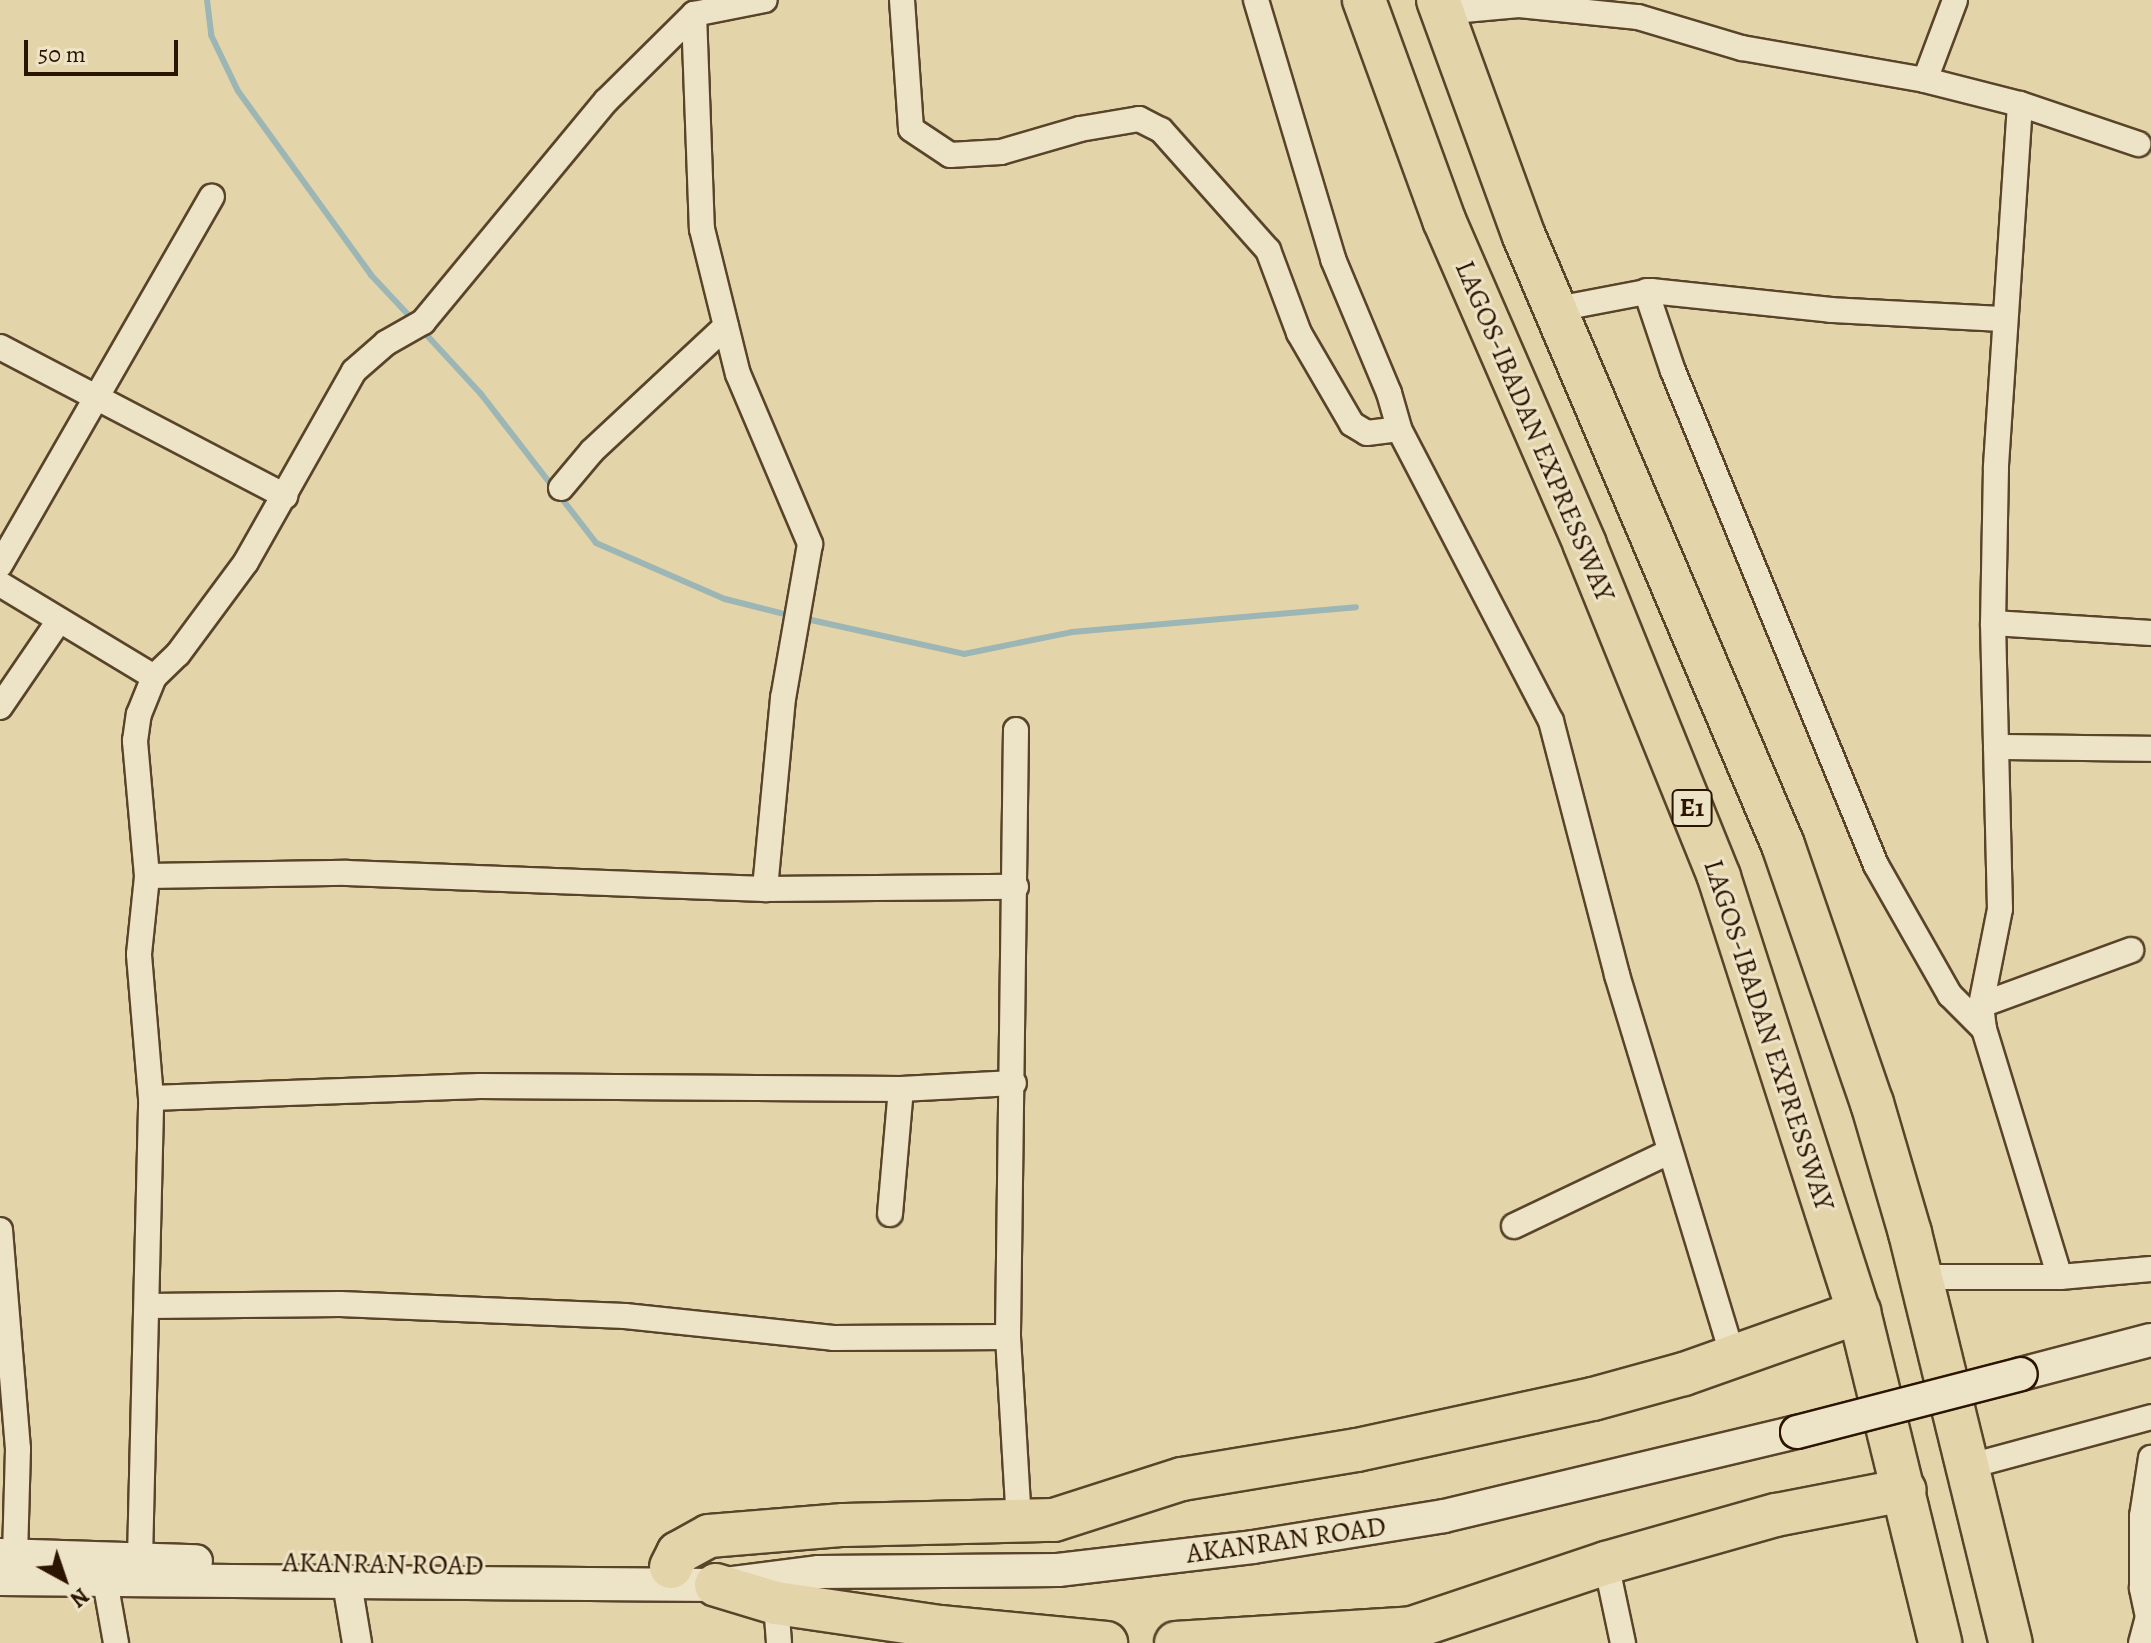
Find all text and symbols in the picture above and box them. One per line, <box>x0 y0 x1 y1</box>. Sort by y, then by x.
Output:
scale bar <box>28 24 182 74</box>
text: 50 m <box>38 38 86 70</box>
street label: LAGOS-IBADAN EXPRESSWAY <box>1448 255 1622 607</box>
road number: E1 <box>1670 786 1714 830</box>
street label: LAGOS-IBADAN EXPRESSWAY <box>1696 855 1842 1215</box>
street label: AKANRAN ROAD <box>1184 1509 1388 1571</box>
north arrow <box>24 1539 104 1619</box>
street label: AKANRAN ROAD <box>282 1545 484 1583</box>
text: N <box>64 1581 95 1614</box>

